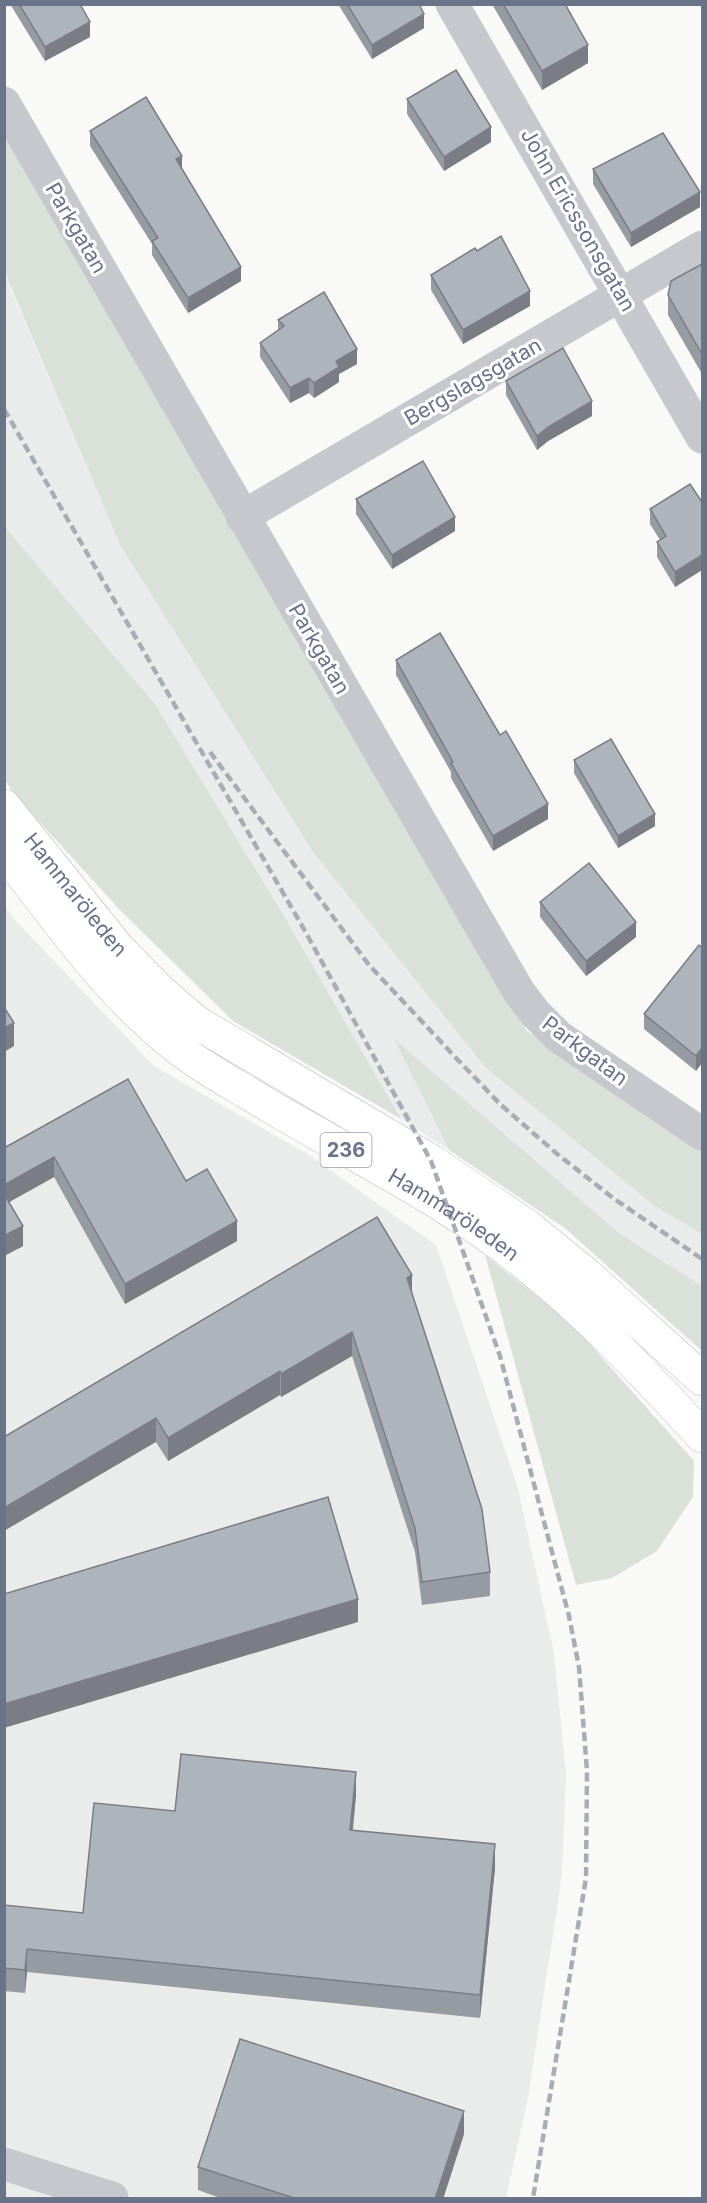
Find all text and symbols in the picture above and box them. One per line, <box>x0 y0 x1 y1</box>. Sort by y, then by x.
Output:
street label: John Ericssonsgatan <box>516 124 641 316</box>
street label: Parkgatan <box>41 178 112 277</box>
street label: Bergslagsgatan <box>400 332 546 431</box>
street label: Parkgatan <box>284 599 355 698</box>
street label: Hammaröleden <box>19 828 132 962</box>
street label: Parkgatan <box>538 1010 633 1091</box>
road number: 236 <box>320 1133 372 1167</box>
street label: Hammaröleden <box>384 1163 524 1266</box>

